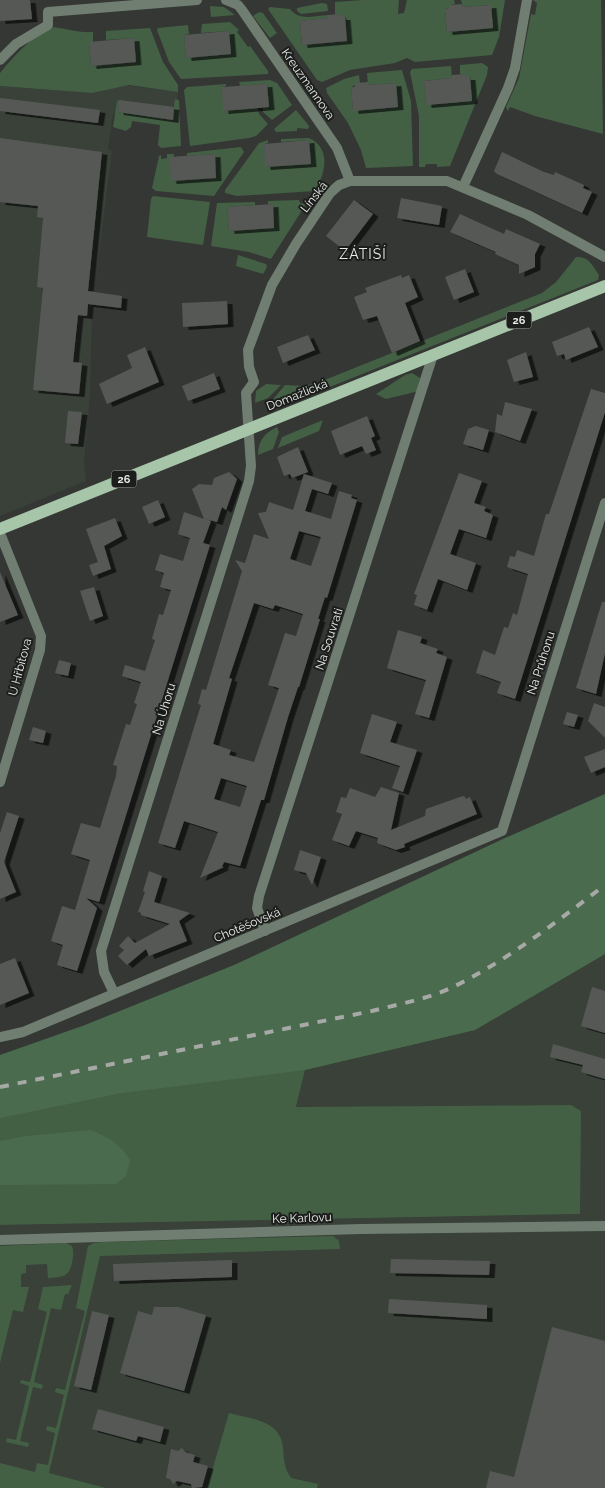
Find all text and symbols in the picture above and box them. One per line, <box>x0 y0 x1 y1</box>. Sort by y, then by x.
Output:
street label: Kreuzmannova <box>278 46 338 122</box>
street label: Línská <box>298 179 330 215</box>
district label: ZÁTIŠÍ <box>339 244 387 262</box>
road number: 26 <box>506 312 532 328</box>
street label: Domažlická <box>264 376 330 414</box>
road number: 26 <box>112 470 136 488</box>
street label: Na Souvrati <box>312 606 346 672</box>
street label: Na Průhonu <box>524 630 558 696</box>
street label: U Hřbitova <box>6 637 34 697</box>
street label: Na Úhoru <box>150 681 178 737</box>
street label: Chotěšovská <box>212 905 282 945</box>
street label: Ke Karlovu <box>272 1210 332 1226</box>

